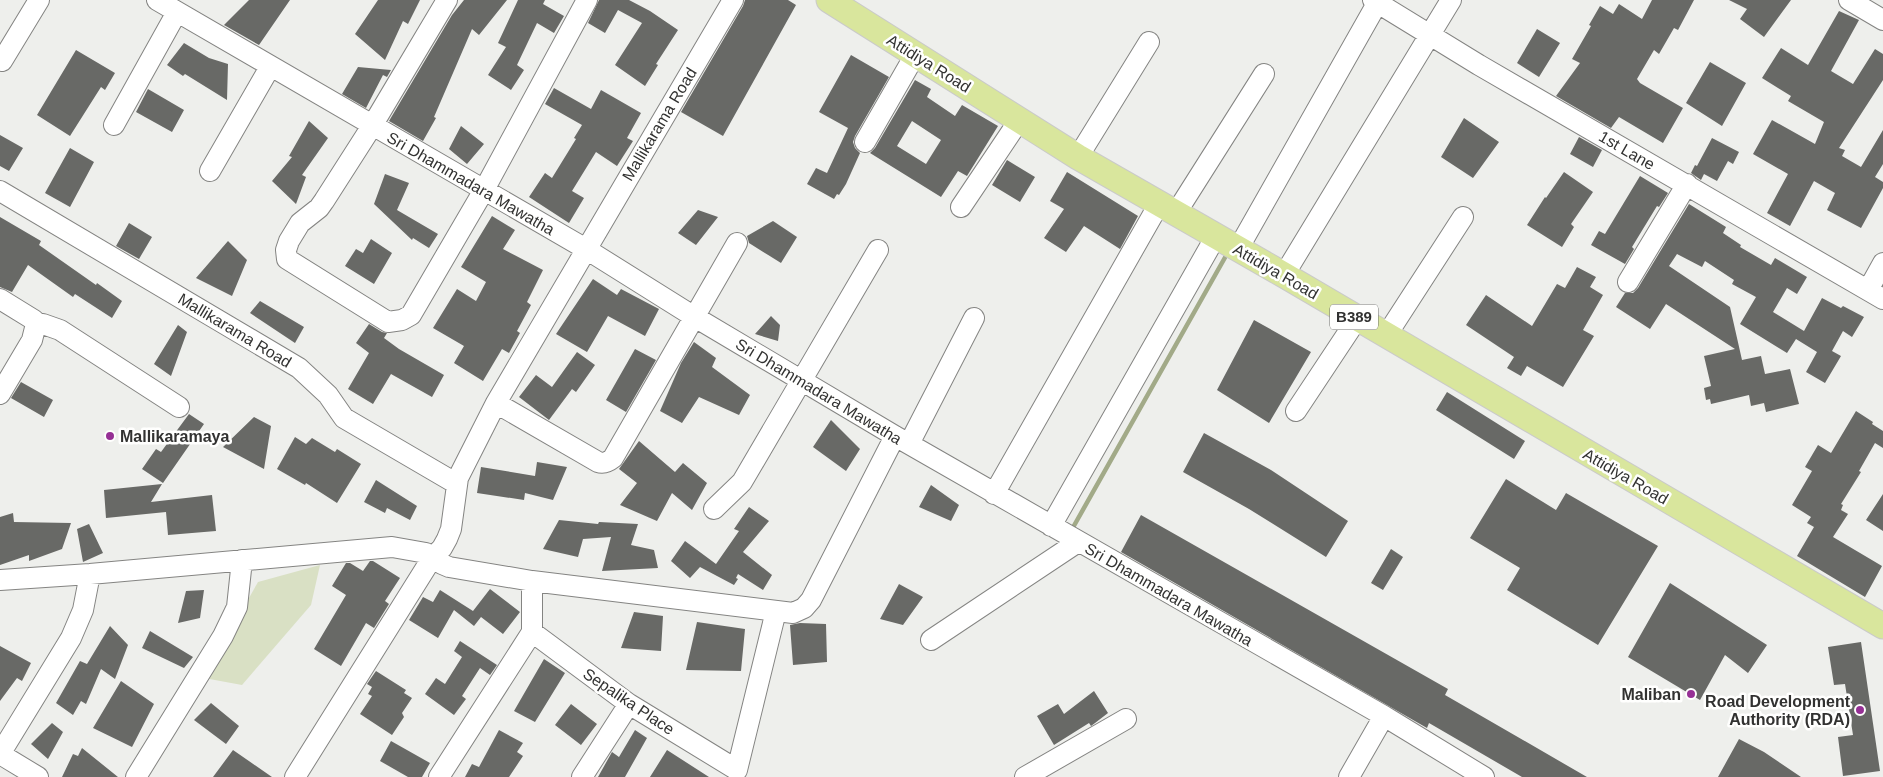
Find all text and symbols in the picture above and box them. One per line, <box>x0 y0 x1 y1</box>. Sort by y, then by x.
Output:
street label: Attidiya Road <box>884 31 974 96</box>
street label: Mallikarama Road <box>619 65 700 184</box>
street label: Sri Dhammadara Mawatha <box>384 128 557 238</box>
street label: 1st Lane <box>1596 128 1658 173</box>
street label: Attidiya Road <box>1230 240 1321 303</box>
street label: Mallikarama Road <box>175 290 294 371</box>
road number: B389 <box>1330 304 1378 330</box>
street label: Sri Dhammadara Mawatha <box>733 335 905 448</box>
place label: Mallikaramaya <box>120 428 230 445</box>
marker: Mallikaramaya <box>104 430 116 442</box>
street label: Attidiya Road <box>1580 445 1671 508</box>
street label: Sri Dhammadara Mawatha <box>1082 539 1255 649</box>
street label: Sepalika Place <box>580 665 677 738</box>
place label: Maliban <box>1621 686 1681 703</box>
marker: Maliban <box>1685 688 1697 700</box>
place label: Road Development Authority (RDA) <box>1705 693 1851 728</box>
marker: Road Development Authority (RDA) <box>1854 704 1866 716</box>

